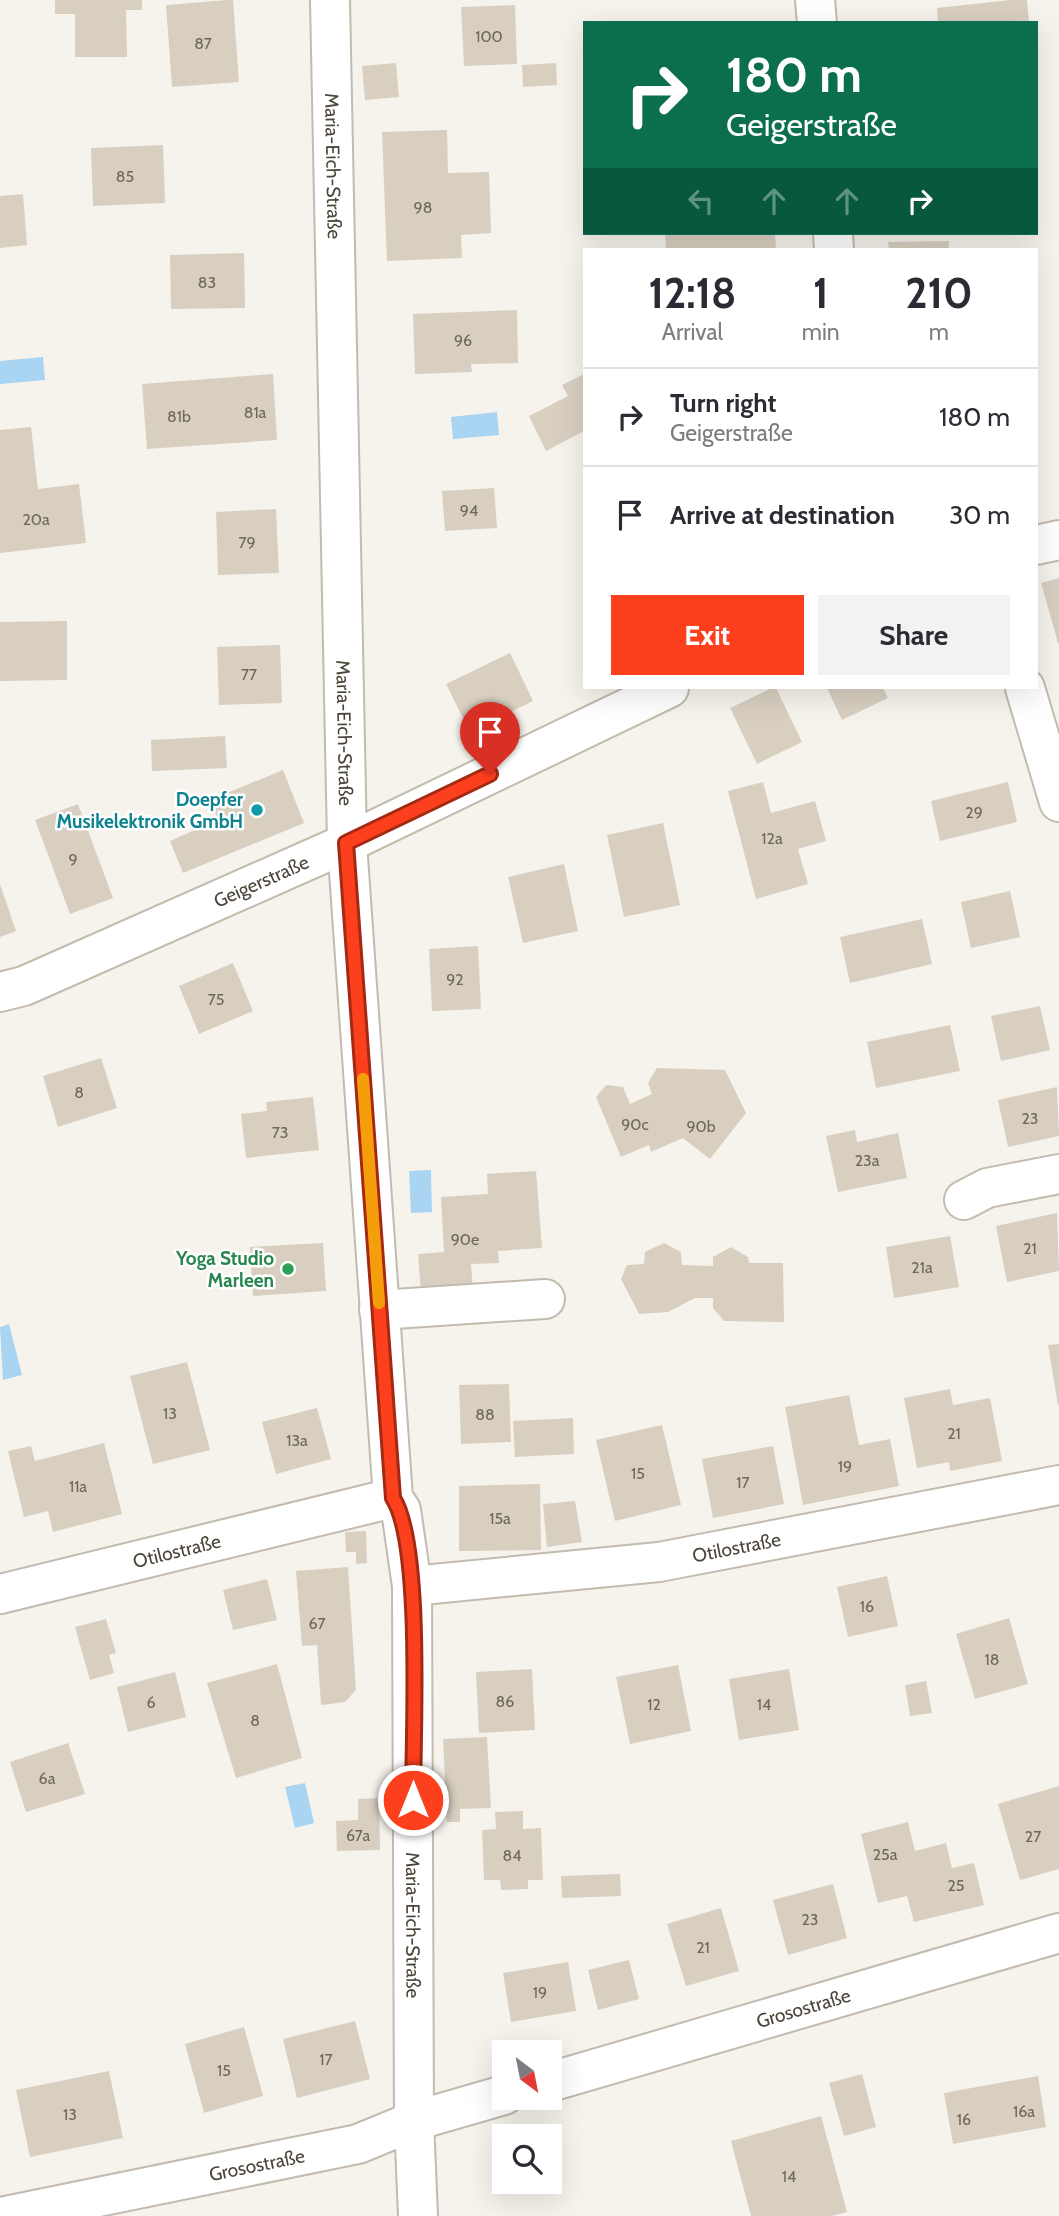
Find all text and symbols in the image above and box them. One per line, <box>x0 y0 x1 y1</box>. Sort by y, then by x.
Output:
house number: 100 <box>475 27 503 46</box>
house number: 87 <box>194 34 212 53</box>
text: 180 m <box>726 45 862 104</box>
icon: right <box>611 49 702 140</box>
street label: Maria-Eich-Straße <box>320 93 346 240</box>
text: Geigerstraße <box>726 105 897 144</box>
house number: 85 <box>116 167 134 186</box>
icon: left <box>682 182 720 220</box>
icon: ahead <box>755 182 793 220</box>
icon: ahead <box>828 182 866 220</box>
icon: right <box>901 182 939 220</box>
house number: 98 <box>414 198 432 217</box>
text: 12:18 <box>648 267 736 319</box>
text: 1 <box>813 267 829 319</box>
text: 210 <box>905 267 973 319</box>
house number: 83 <box>198 273 216 292</box>
text: Arrival <box>662 318 723 346</box>
text: min <box>802 318 840 346</box>
text: m <box>929 318 949 346</box>
house number: 96 <box>454 331 472 350</box>
text: Turn right <box>670 387 776 419</box>
icon: right <box>611 398 649 436</box>
text: 180 m <box>939 401 1010 433</box>
house number: 81a <box>244 403 267 422</box>
house number: 81b <box>167 407 191 426</box>
text: Geigerstraße <box>670 419 793 447</box>
icon: arrive <box>611 496 649 534</box>
text: Arrive at destination <box>670 499 895 531</box>
text: 30 m <box>949 499 1010 531</box>
house number: 94 <box>460 501 478 520</box>
house number: 20a <box>22 510 50 529</box>
house number: 79 <box>238 533 256 552</box>
button: Exit <box>611 595 804 675</box>
button: Share <box>818 595 1010 675</box>
street label: Maria-Eich-Straße <box>332 660 358 806</box>
house number: 77 <box>241 665 257 684</box>
pin <box>460 702 520 774</box>
icon: arrive <box>471 713 509 751</box>
place label: Doepfer Musikelektronik GmbH <box>56 788 244 833</box>
marker: Doepfer Musikelektronik GmbH <box>249 802 265 818</box>
house number: 29 <box>965 803 983 822</box>
house number: 12a <box>761 829 783 848</box>
house number: 9 <box>68 850 78 869</box>
street label: Geigerstraße <box>210 850 312 912</box>
house number: 92 <box>446 970 464 989</box>
house number: 75 <box>208 990 224 1009</box>
house number: 8 <box>74 1083 84 1102</box>
house number: 23 <box>1021 1109 1039 1128</box>
house number: 90c <box>621 1115 649 1134</box>
house number: 90b <box>686 1117 716 1136</box>
house number: 73 <box>272 1123 288 1142</box>
house number: 23a <box>855 1151 880 1170</box>
house number: 90e <box>451 1230 479 1249</box>
house number: 21 <box>1023 1239 1037 1258</box>
place label: Yoga Studio Marleen <box>175 1247 274 1292</box>
house number: 21a <box>911 1258 933 1277</box>
marker: Yoga Studio Marleen <box>280 1261 296 1277</box>
house number: 13 <box>163 1404 177 1423</box>
house number: 88 <box>475 1405 495 1424</box>
house number: 21 <box>947 1424 961 1443</box>
house number: 13a <box>286 1431 308 1450</box>
house number: 19 <box>838 1457 852 1476</box>
house number: 15 <box>631 1464 645 1483</box>
house number: 17 <box>736 1473 750 1492</box>
house number: 11a <box>69 1477 87 1496</box>
house number: 15a <box>489 1509 511 1528</box>
street label: Otilostraße <box>690 1527 783 1567</box>
street label: Otilostraße <box>130 1529 223 1573</box>
house number: 16 <box>860 1597 874 1616</box>
house number: 67 <box>308 1614 326 1633</box>
house number: 18 <box>985 1650 999 1669</box>
house number: 86 <box>496 1692 514 1711</box>
house number: 6 <box>146 1693 156 1712</box>
house number: 12 <box>647 1695 661 1714</box>
house number: 14 <box>757 1695 771 1714</box>
house number: 8 <box>250 1711 260 1730</box>
position arrow <box>376 1763 450 1837</box>
house number: 6a <box>39 1769 56 1788</box>
house number: 67a <box>346 1826 370 1845</box>
house number: 27 <box>1025 1827 1041 1846</box>
house number: 25a <box>873 1845 898 1864</box>
house number: 84 <box>503 1846 521 1865</box>
street label: Maria-Eich-Straße <box>401 1852 425 1998</box>
house number: 25 <box>947 1876 965 1895</box>
house number: 23 <box>801 1910 819 1929</box>
house number: 21 <box>696 1938 710 1957</box>
house number: 19 <box>533 1983 547 2002</box>
street label: Grosostraße <box>754 1983 853 2033</box>
north arrow <box>492 2040 562 2110</box>
map controls <box>492 2040 562 2194</box>
house number: 17 <box>319 2050 333 2069</box>
house number: 15 <box>217 2061 231 2080</box>
house number: 16a <box>1013 2102 1035 2121</box>
house number: 13 <box>63 2105 77 2124</box>
house number: 16 <box>957 2110 971 2129</box>
button: search <box>492 2124 562 2194</box>
street label: Grosostraße <box>207 2144 307 2186</box>
house number: 14 <box>782 2167 796 2186</box>

